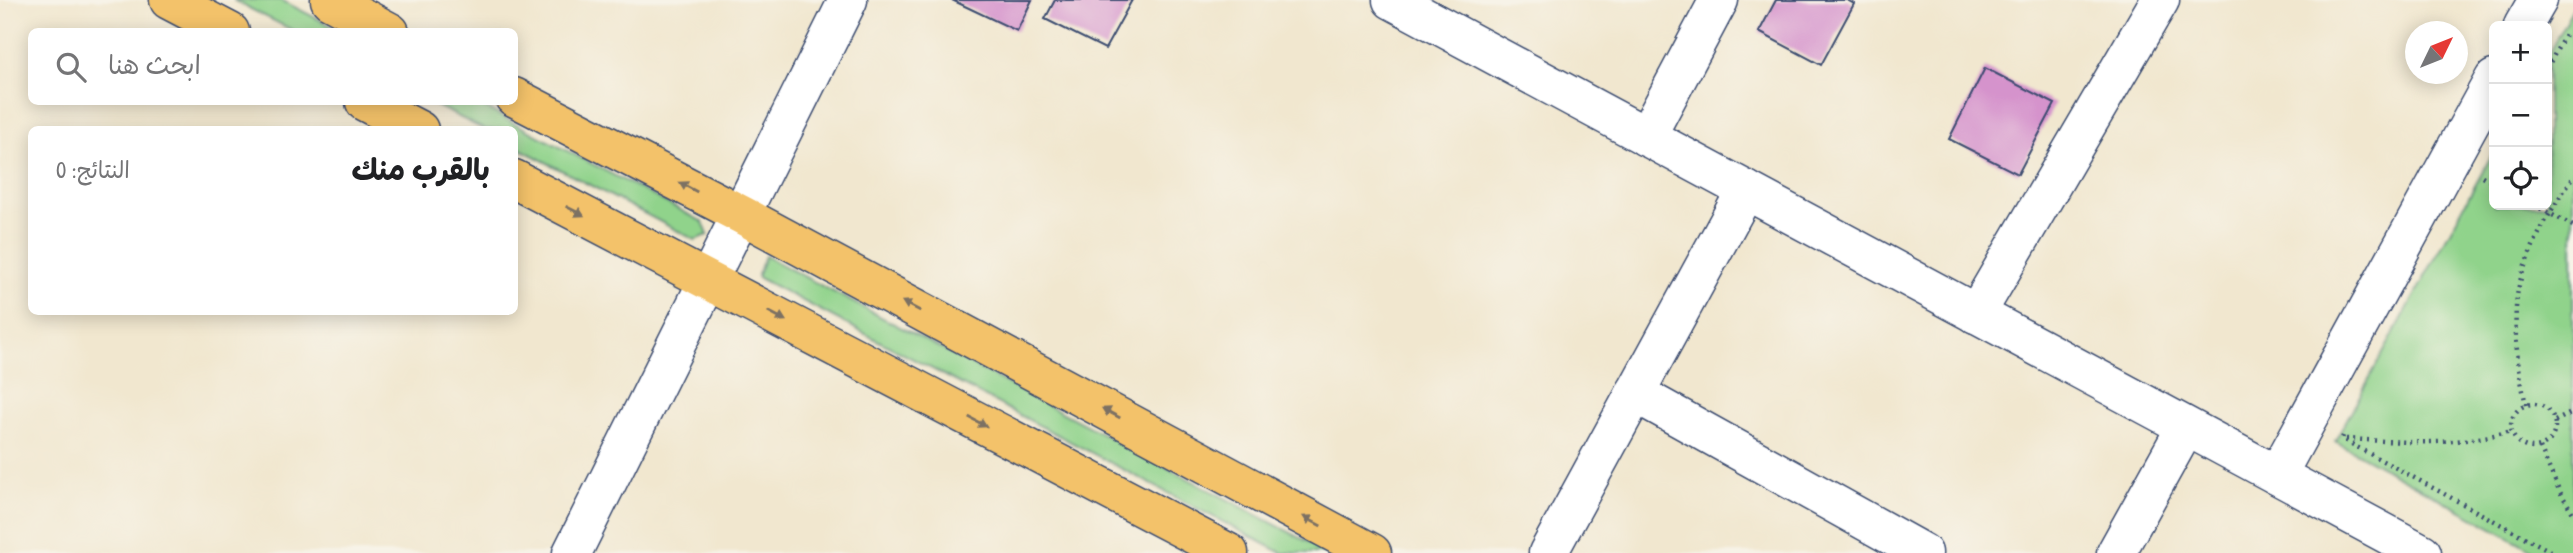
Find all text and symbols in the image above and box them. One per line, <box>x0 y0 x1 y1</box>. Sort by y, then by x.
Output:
north arrow <box>2405 21 2468 84</box>
map controls <box>2489 21 2552 210</box>
button: + <box>2489 21 2552 84</box>
search box <box>28 28 518 105</box>
text: ابحث هنا <box>108 47 201 82</box>
icon: search <box>52 48 90 86</box>
button: − <box>2489 84 2552 147</box>
button: locate <box>2489 147 2552 210</box>
text: بالقرب منك <box>352 149 490 189</box>
text: النتائج: 0 <box>56 154 130 185</box>
one-way arrow <box>678 182 698 193</box>
one-way arrow <box>565 205 585 216</box>
one-way arrow <box>901 300 920 312</box>
one-way arrow <box>767 310 787 321</box>
one-way arrow <box>1101 407 1121 419</box>
one-way arrow <box>968 416 988 427</box>
one-way arrow <box>1302 515 1321 527</box>

